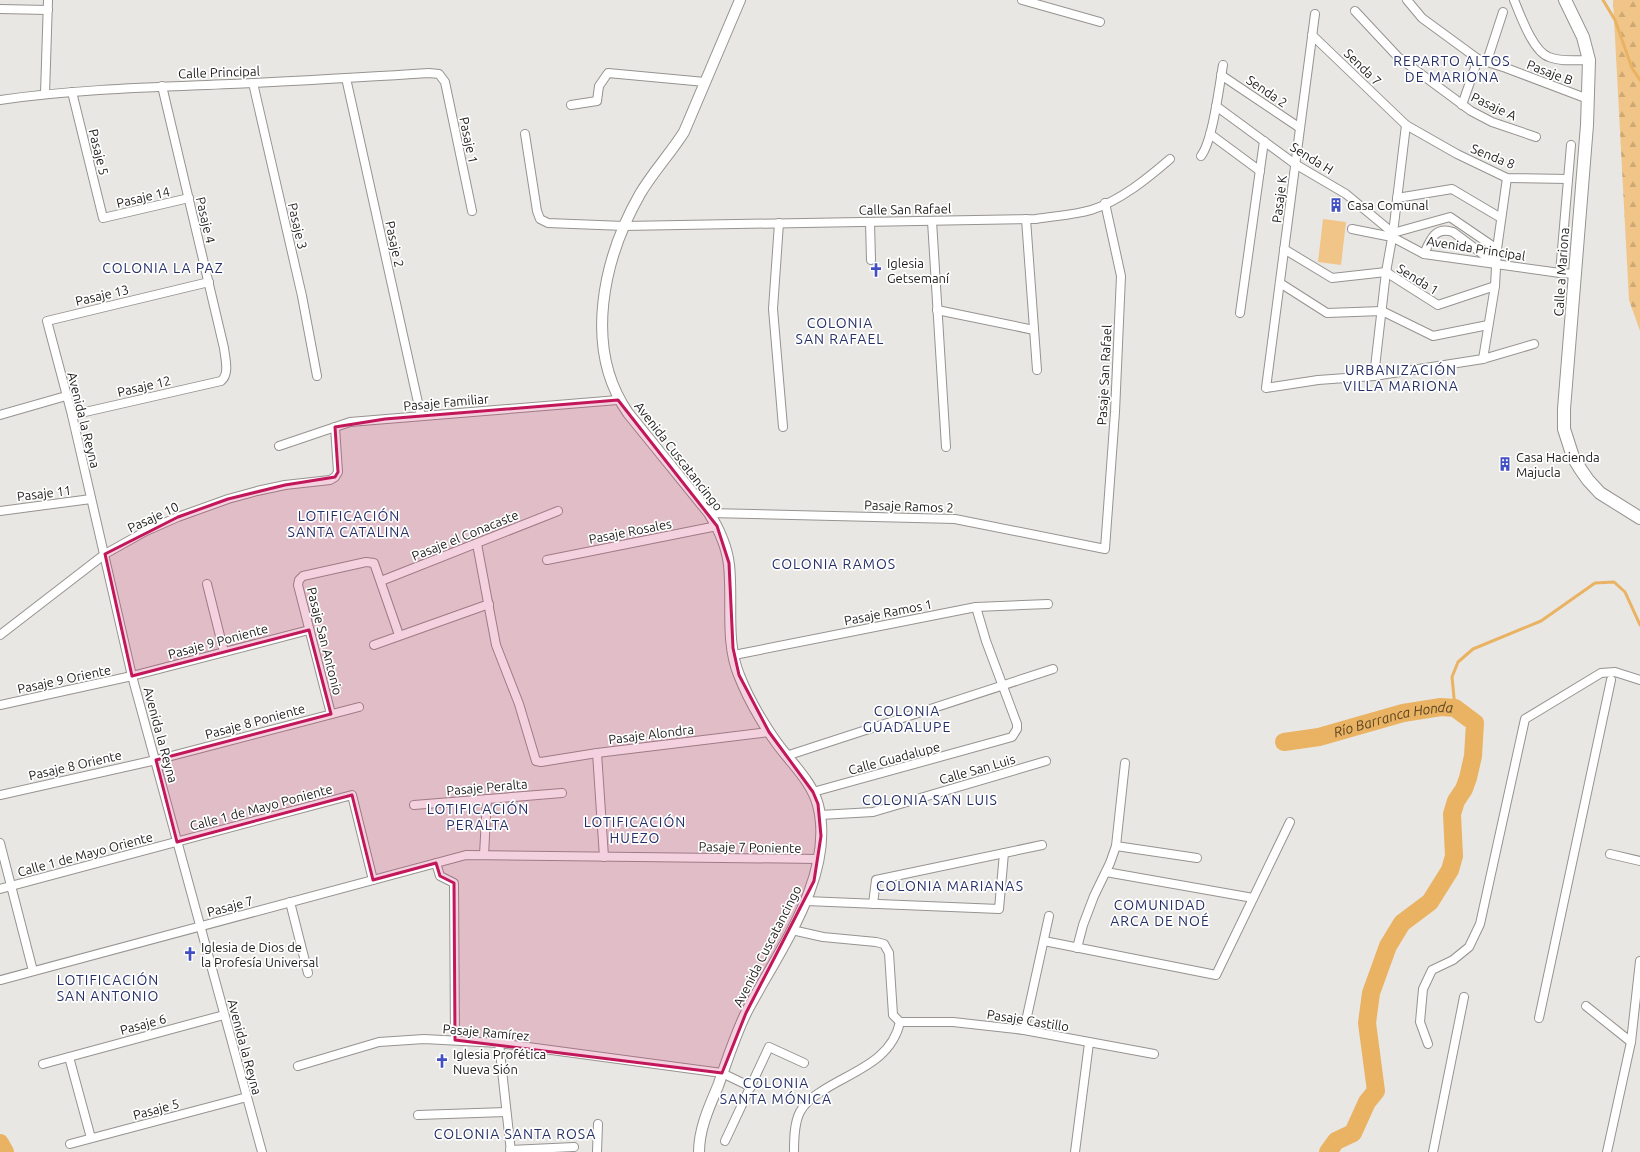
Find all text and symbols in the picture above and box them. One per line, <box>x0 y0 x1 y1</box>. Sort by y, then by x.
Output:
street label: Senda 7 <box>1342 46 1384 88</box>
district label: REPARTO ALTOS DE MARIONA <box>1393 53 1511 85</box>
street label: Pasaje B <box>1525 57 1575 87</box>
street label: Calle Principal <box>178 64 261 80</box>
street label: Senda 2 <box>1244 72 1290 110</box>
street label: Pasaje A <box>1469 89 1519 123</box>
street label: Pasaje 1 <box>457 115 481 165</box>
street label: Pasaje 5 <box>86 127 112 177</box>
street label: Senda H <box>1288 139 1336 177</box>
street label: Senda 8 <box>1469 141 1517 171</box>
street label: Pasaje K <box>1269 174 1289 224</box>
street label: Pasaje 14 <box>115 184 171 210</box>
street label: Pasaje 4 <box>194 195 218 245</box>
building icon: Casa Comunal <box>1328 197 1344 213</box>
place label: Casa Comunal <box>1347 198 1429 212</box>
street label: Pasaje 3 <box>286 201 310 251</box>
street label: Calle San Rafael <box>859 201 952 217</box>
street label: Pasaje 2 <box>383 219 407 269</box>
street label: Calle a Mariona <box>1551 227 1571 317</box>
street label: Avenida Principal <box>1426 233 1527 263</box>
place label: Iglesia Getsemaní <box>887 256 950 285</box>
district label: COLONIA LA PAZ <box>102 260 224 276</box>
street label: Senda 1 <box>1395 261 1441 297</box>
church icon: Iglesia Getsemaní <box>868 262 884 278</box>
street label: Pasaje 13 <box>74 282 130 308</box>
district label: COLONIA SAN RAFAEL <box>796 315 884 347</box>
street label: Pasaje San Rafael <box>1094 324 1114 426</box>
district label: URBANIZACIÓN VILLA MARIONA <box>1343 361 1459 394</box>
street label: Avenida la Reyna <box>65 371 103 469</box>
street label: Pasaje 12 <box>116 373 172 399</box>
street label: Pasaje Familiar <box>403 391 489 413</box>
street label: Avenida Cuscatancingo <box>632 399 726 513</box>
place label: Casa Hacienda Majucla <box>1516 450 1600 479</box>
building icon: Casa Hacienda Majucla <box>1497 456 1513 472</box>
street label: Pasaje 11 <box>16 483 72 503</box>
street label: Pasaje Ramos 2 <box>864 497 954 515</box>
street label: Pasaje 10 <box>125 499 181 535</box>
district label: LOTIFICACIÓN SANTA CATALINA <box>288 507 410 540</box>
street label: Pasaje el Conacaste <box>410 507 520 563</box>
street label: Pasaje Rosales <box>587 516 673 546</box>
district label: COLONIA RAMOS <box>772 556 896 572</box>
street label: Pasaje San Antonio <box>305 586 345 696</box>
street label: Pasaje Ramos 1 <box>843 597 933 627</box>
street label: Pasaje 9 Poniente <box>166 621 270 661</box>
street label: Pasaje 9 Oriente <box>16 662 112 696</box>
street label: Avenida la Reyna <box>142 686 180 784</box>
water label: Río Barranca Honda <box>1332 699 1454 740</box>
street label: Pasaje 8 Poniente <box>203 701 307 741</box>
district label: COLONIA GUADALUPE <box>863 703 951 735</box>
street label: Pasaje Alondra <box>607 722 695 746</box>
street label: Calle Guadalupe <box>847 739 941 777</box>
street label: Pasaje 8 Oriente <box>27 747 123 783</box>
street label: Calle San Luis <box>937 751 1017 787</box>
street label: Pasaje Peralta <box>446 776 528 798</box>
street label: Calle 1 de Mayo Poniente <box>188 781 334 833</box>
district label: COLONIA SAN LUIS <box>862 792 998 808</box>
district label: LOTIFICACIÓN PERALTA <box>427 800 529 833</box>
district label: LOTIFICACIÓN HUEZO <box>584 813 686 846</box>
street label: Calle 1 de Mayo Oriente <box>16 829 154 879</box>
street label: Pasaje 7 Poniente <box>698 839 802 855</box>
district label: COLONIA MARIANAS <box>876 878 1024 894</box>
street label: Avenida Cuscatancingo <box>730 883 804 1009</box>
street label: Pasaje 7 <box>205 893 255 919</box>
district label: COMUNIDAD ARCA DE NOÉ <box>1110 897 1210 929</box>
place label: Iglesia de Dios de la Profesía Universal <box>201 940 319 969</box>
church icon: Iglesia de Dios de la Profesía Universal <box>182 946 198 962</box>
district label: LOTIFICACIÓN SAN ANTONIO <box>57 971 159 1004</box>
street label: Avenida la Reyna <box>226 998 264 1096</box>
street label: Pasaje Castillo <box>986 1007 1070 1033</box>
street label: Pasaje 6 <box>118 1011 168 1037</box>
street label: Pasaje Ramírez <box>442 1021 530 1043</box>
place label: Iglesia Profética Nueva Sión <box>453 1047 546 1076</box>
church icon: Iglesia Profética Nueva Sión <box>434 1053 450 1069</box>
district label: COLONIA SANTA MÓNICA <box>720 1075 832 1107</box>
street label: Pasaje 5 <box>131 1096 181 1122</box>
district label: COLONIA SANTA ROSA <box>434 1126 596 1142</box>

